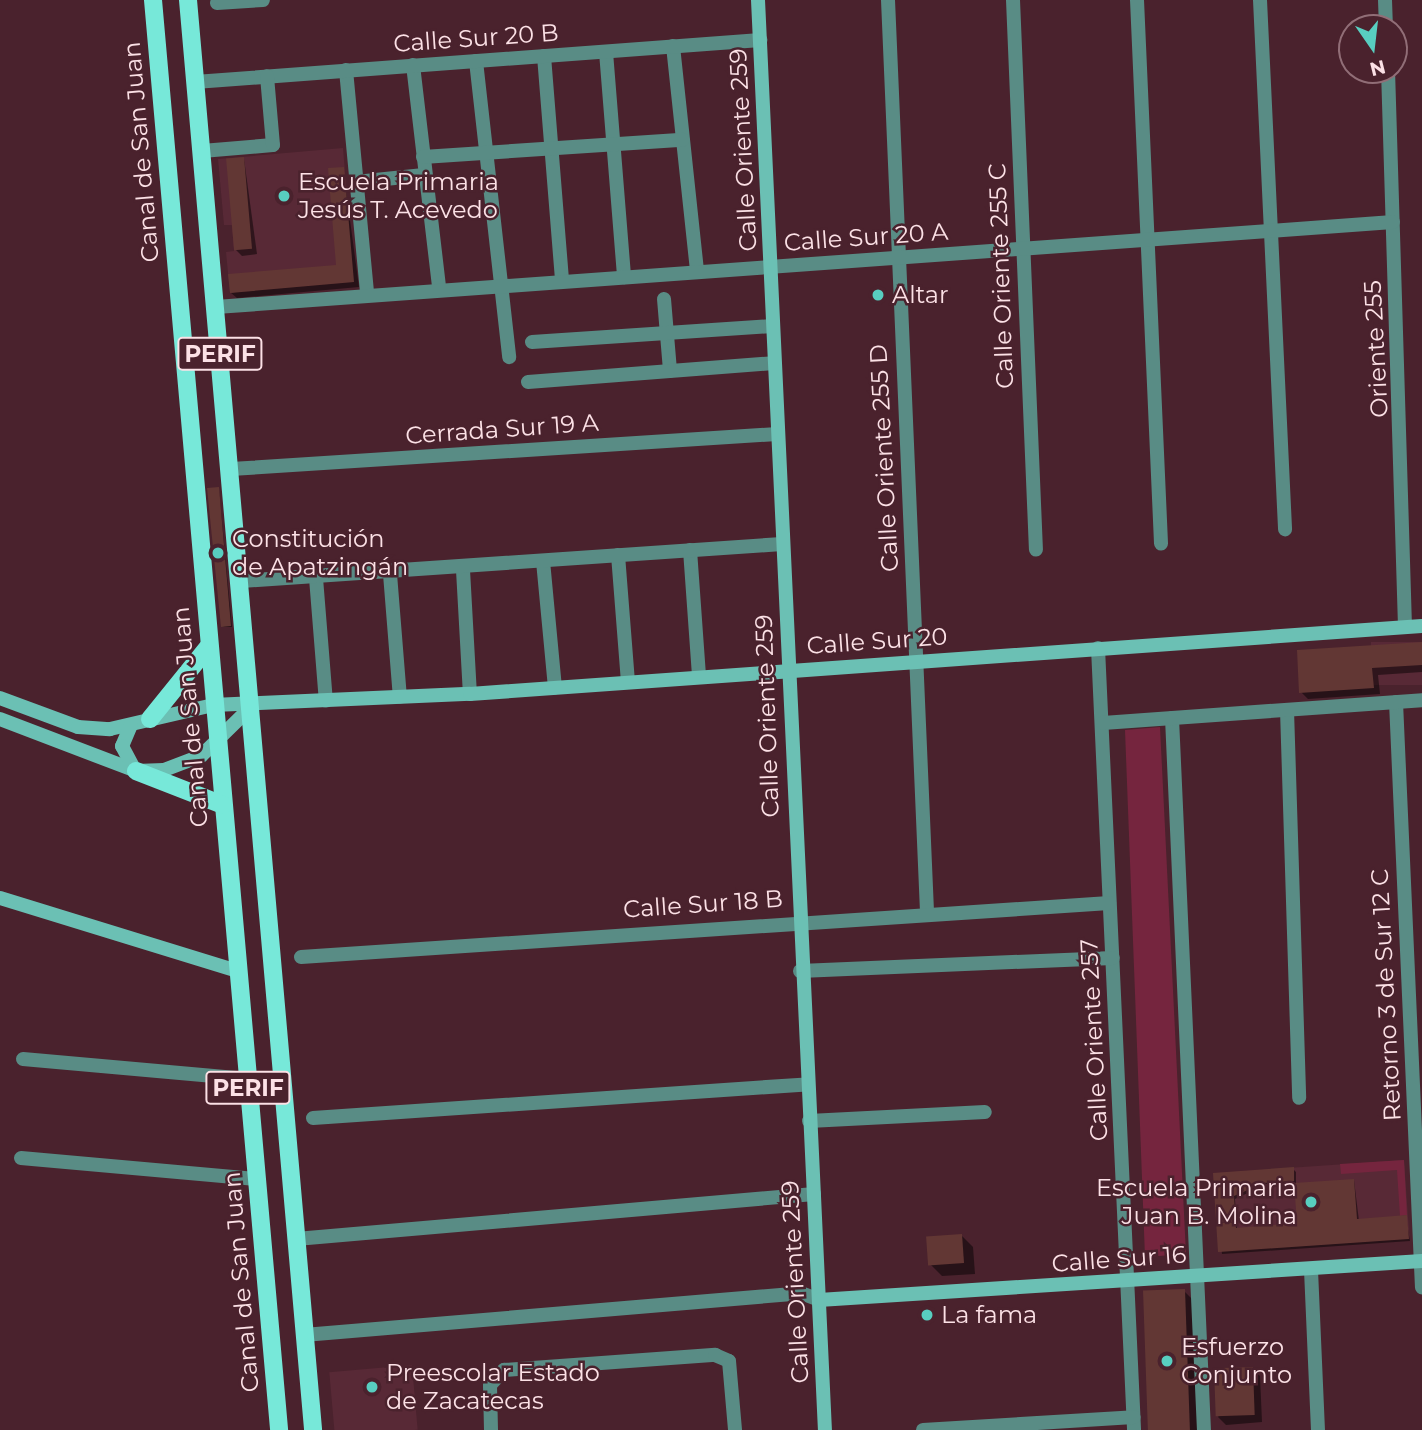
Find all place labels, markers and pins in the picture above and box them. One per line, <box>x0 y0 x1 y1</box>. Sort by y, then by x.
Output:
place label: Escuela Primaria Jesús T. Acevedo <box>298 168 499 224</box>
marker: Escuela Primaria Jesús T. Acevedo <box>276 188 292 204</box>
place label: Altar <box>892 281 949 309</box>
marker: Altar <box>870 287 886 303</box>
place label: Constitución de Apatzingán <box>232 525 408 581</box>
marker: Constitución de Apatzingán <box>210 545 226 561</box>
place label: Escuela Primaria Juan B. Molina <box>1096 1174 1297 1230</box>
marker: Escuela Primaria Juan B. Molina <box>1303 1194 1319 1210</box>
place label: La fama <box>941 1301 1037 1329</box>
marker: La fama <box>919 1307 935 1323</box>
place label: Esfuerzo Conjunto <box>1181 1333 1292 1389</box>
marker: Esfuerzo Conjunto <box>1159 1353 1175 1369</box>
place label: Preescolar Estado de Zacatecas <box>386 1359 600 1415</box>
marker: Preescolar Estado de Zacatecas <box>364 1379 380 1395</box>

